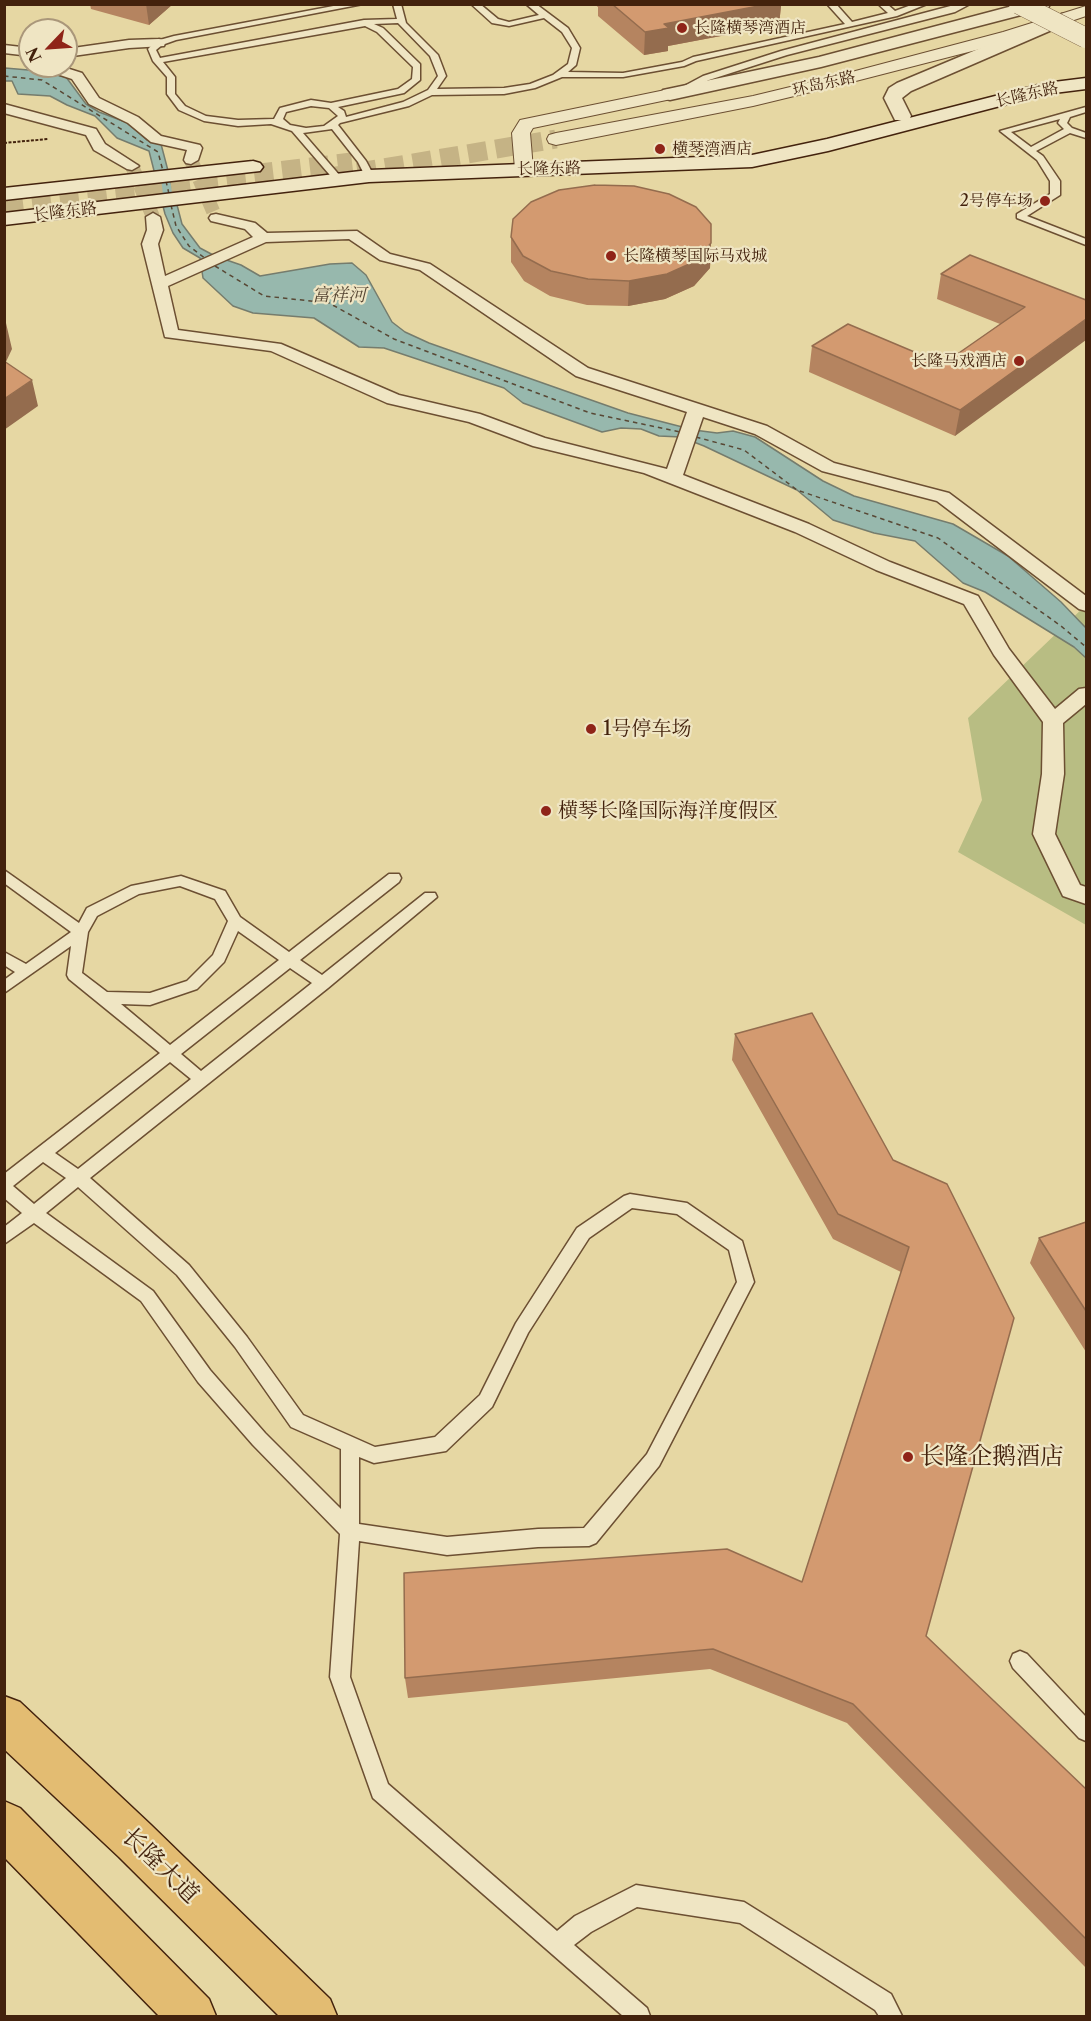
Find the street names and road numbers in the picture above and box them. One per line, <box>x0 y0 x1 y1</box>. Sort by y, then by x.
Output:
street label: 环岛东路 <box>791 67 857 101</box>
street label: 长隆东路 <box>994 78 1060 112</box>
street label: 长隆东路 <box>517 159 581 179</box>
street label: 长隆东路 <box>32 199 98 225</box>
street label: 长隆大道 <box>115 1822 205 1910</box>

